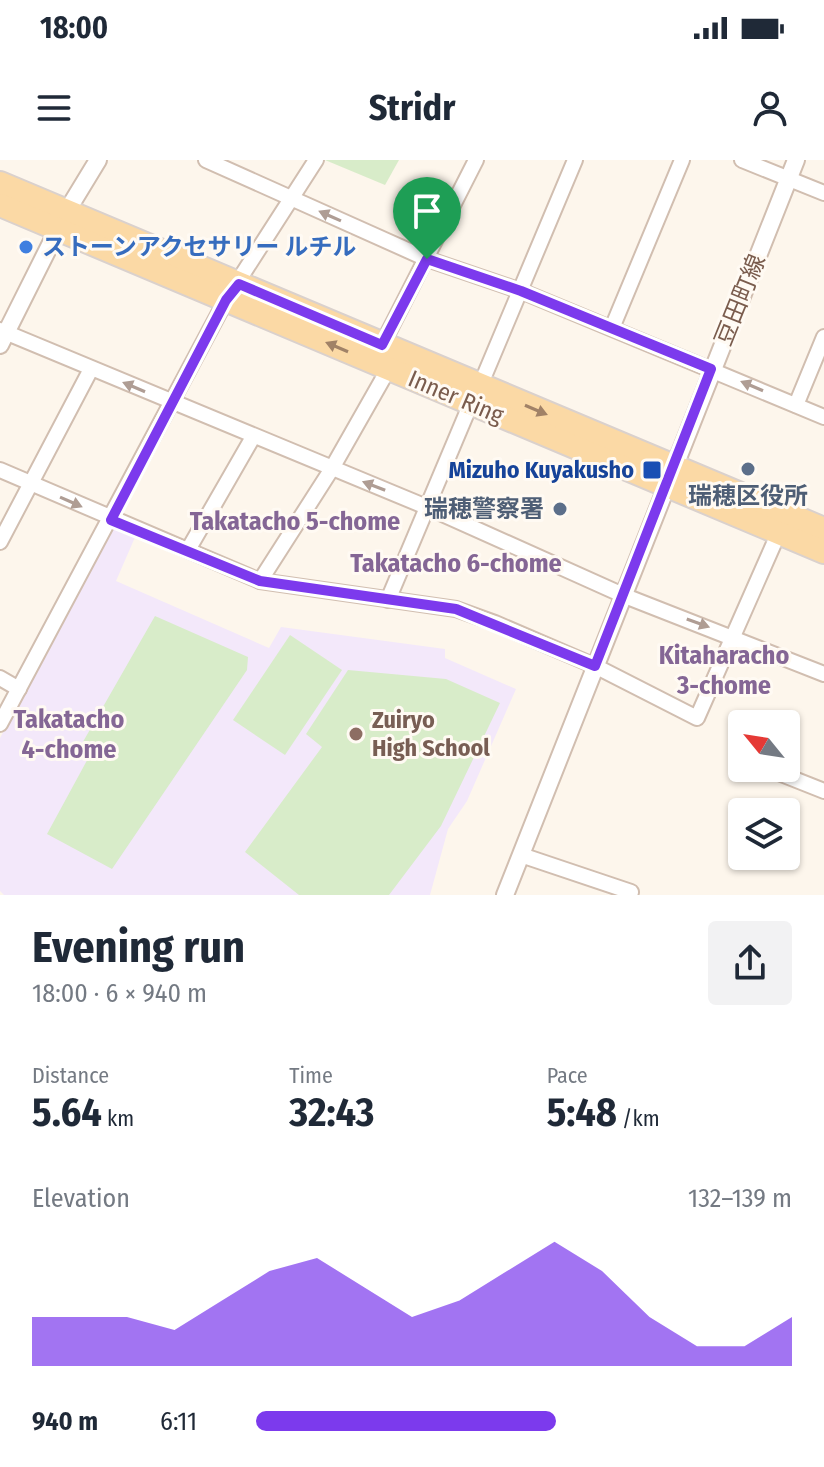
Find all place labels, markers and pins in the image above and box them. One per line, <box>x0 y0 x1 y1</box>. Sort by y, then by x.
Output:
pin <box>393 177 461 259</box>
place label: ストーンアクセサリー ルチル <box>42 233 357 261</box>
marker: ストーンアクセサリー ルチル <box>17 238 35 256</box>
place label: Mizuho Kuyakusho <box>448 456 634 484</box>
marker: Mizuho Kuyakusho <box>641 459 663 481</box>
marker: 瑞穂区役所 <box>739 460 757 478</box>
place label: 瑞穂区役所 <box>688 482 808 510</box>
place label: 瑞穂警察署 <box>424 495 544 523</box>
marker: 瑞穂警察署 <box>551 500 569 518</box>
place label: Zuiryo High School <box>372 706 490 762</box>
marker: Zuiryo High School <box>347 725 365 743</box>

